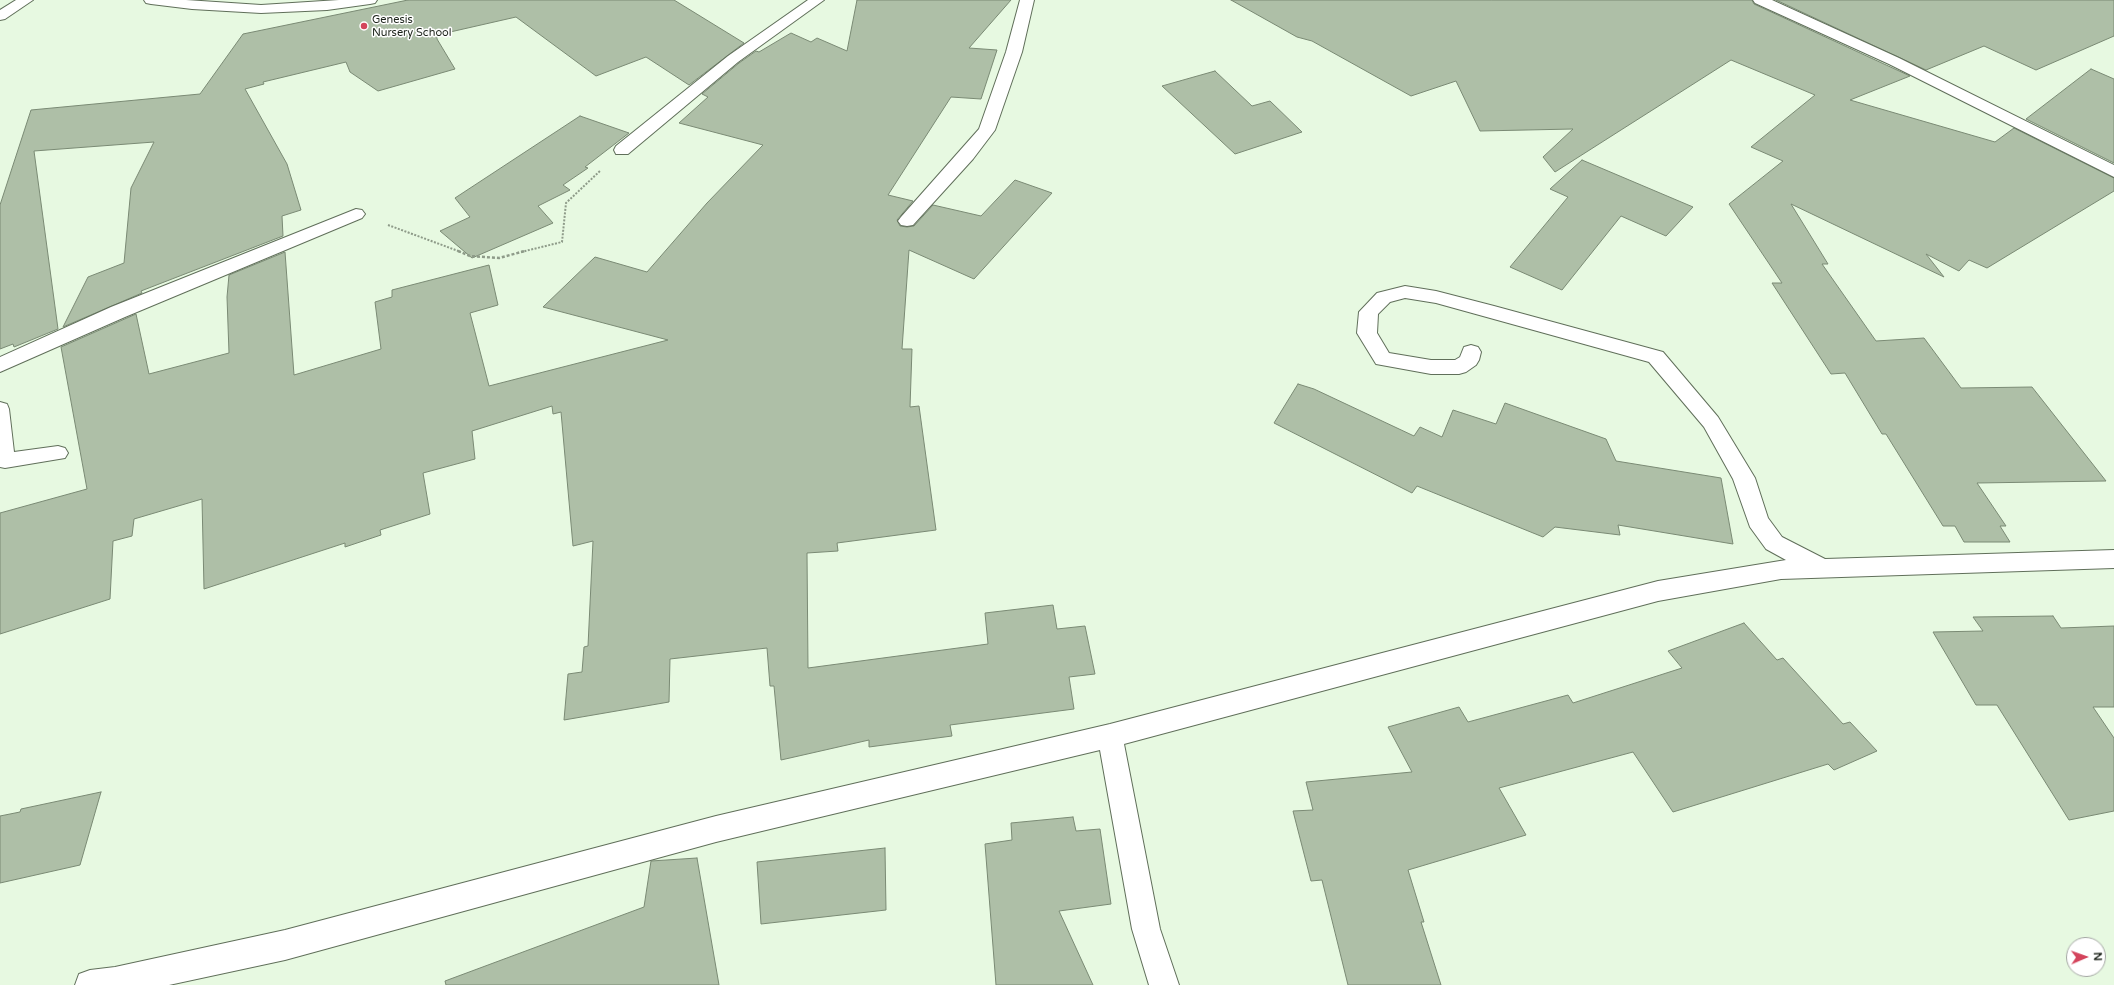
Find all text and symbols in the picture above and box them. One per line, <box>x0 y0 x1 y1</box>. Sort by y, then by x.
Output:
place label: Genesis Nursery School <box>372 13 452 39</box>
marker: Genesis Nursery School <box>359 21 369 31</box>
north arrow <box>2066 937 2106 977</box>
text: N <box>2091 952 2104 961</box>

